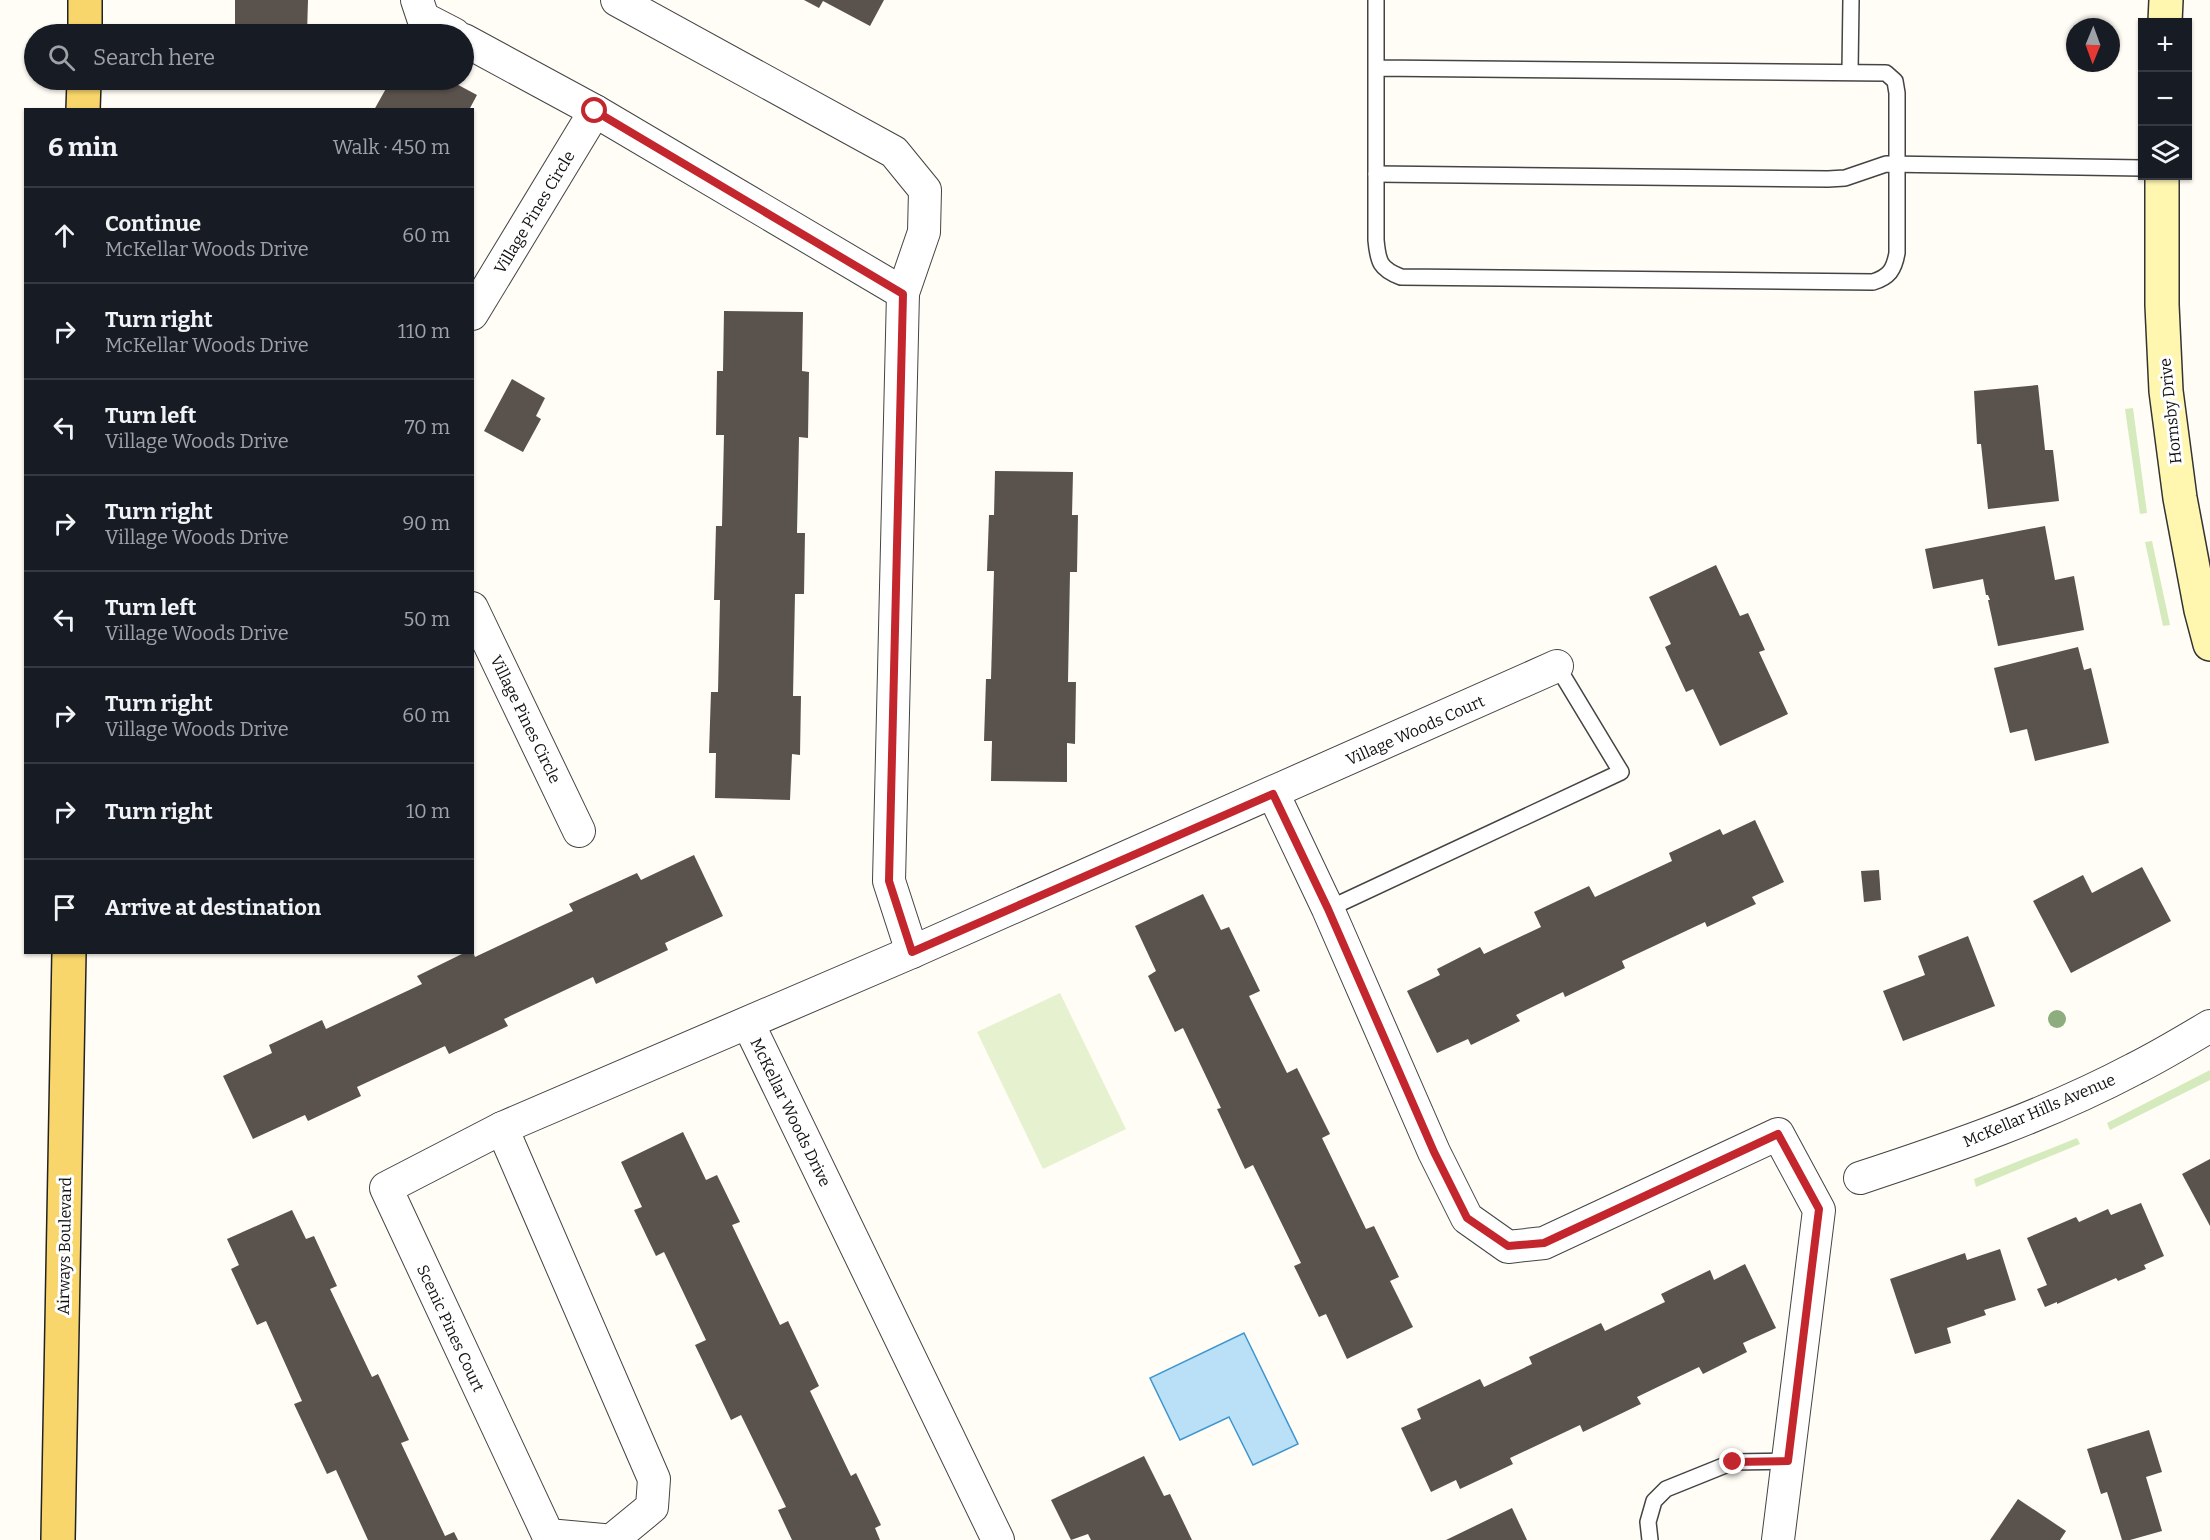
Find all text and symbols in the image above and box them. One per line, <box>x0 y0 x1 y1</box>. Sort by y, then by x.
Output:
north arrow <box>2066 18 2120 72</box>
map controls <box>2138 18 2192 180</box>
button: + <box>2138 18 2192 72</box>
search box <box>24 24 474 90</box>
icon: search <box>45 41 78 74</box>
text: Search here <box>93 44 215 71</box>
button: − <box>2138 72 2192 126</box>
route start <box>581 97 607 123</box>
button: layers <box>2138 126 2192 180</box>
text: 6 min <box>48 132 118 163</box>
text: Walk · 450 m <box>333 135 450 159</box>
street label: Village Pines Circle <box>490 147 579 277</box>
text: Continue <box>105 210 201 237</box>
icon: ahead <box>48 219 81 252</box>
text: 60 m <box>402 223 450 247</box>
text: McKellar Woods Drive <box>105 237 309 261</box>
text: Turn right <box>105 306 213 333</box>
icon: right <box>48 315 81 348</box>
text: 110 m <box>398 319 450 343</box>
text: McKellar Woods Drive <box>105 333 309 357</box>
street label: Hornsby Drive <box>2155 357 2186 465</box>
text: Turn left <box>105 402 197 429</box>
icon: left <box>48 411 81 444</box>
text: 70 m <box>404 415 450 439</box>
text: Village Woods Drive <box>105 429 289 453</box>
text: Turn right <box>105 498 213 525</box>
icon: right <box>48 507 81 540</box>
text: 90 m <box>402 511 450 535</box>
text: Village Woods Drive <box>105 525 289 549</box>
text: Turn left <box>105 594 197 621</box>
icon: left <box>48 603 81 636</box>
text: 50 m <box>403 607 450 631</box>
text: Village Woods Drive <box>105 621 289 645</box>
street label: Village Pines Circle <box>486 652 565 786</box>
text: Turn right <box>105 690 213 717</box>
street label: Village Woods Court <box>1343 691 1487 770</box>
icon: right <box>48 699 81 732</box>
text: 60 m <box>402 703 450 727</box>
text: Village Woods Drive <box>105 717 289 741</box>
icon: right <box>48 795 81 828</box>
text: Turn right <box>105 798 213 825</box>
text: 10 m <box>406 799 450 823</box>
icon: arrive <box>48 891 81 924</box>
text: Arrive at destination <box>105 894 321 921</box>
street label: McKellar Woods Drive <box>746 1035 835 1190</box>
street label: McKellar Hills Avenue <box>1960 1070 2118 1151</box>
street label: Airways Boulevard <box>54 1176 75 1315</box>
street label: Scenic Pines Court <box>413 1262 488 1395</box>
route end <box>1719 1448 1745 1474</box>

